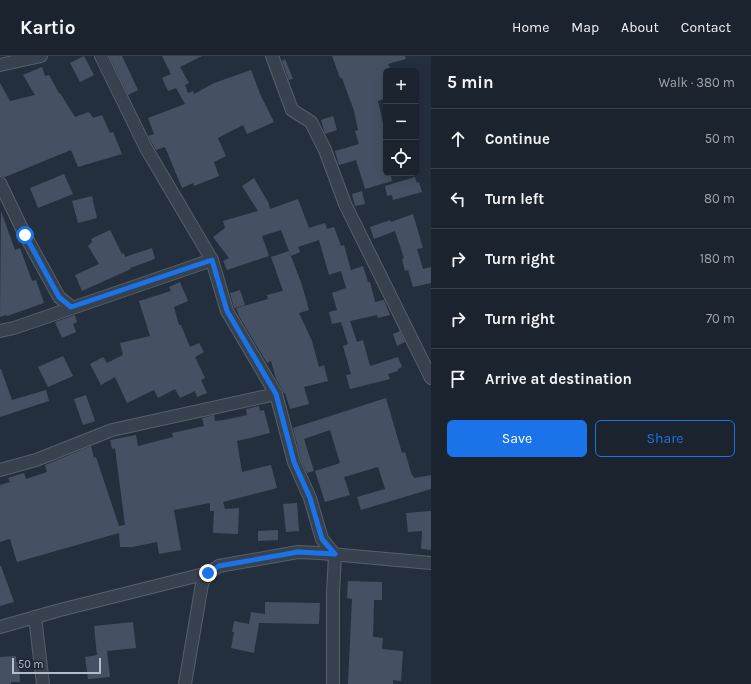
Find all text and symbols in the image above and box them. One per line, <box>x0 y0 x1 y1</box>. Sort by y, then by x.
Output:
text: Kartio <box>20 17 75 39</box>
text: Home <box>512 19 549 36</box>
text: Map <box>571 19 599 36</box>
text: About <box>621 19 659 36</box>
text: Contact <box>681 19 731 36</box>
map controls <box>383 68 419 176</box>
button: + <box>383 68 419 104</box>
text: 5 min <box>447 72 494 92</box>
text: Walk · 380 m <box>659 75 735 90</box>
button: − <box>383 104 419 140</box>
icon: ahead <box>447 128 469 150</box>
text: Continue <box>485 130 550 148</box>
text: 50 m <box>705 131 735 146</box>
button: locate <box>383 140 419 176</box>
icon: left <box>447 188 469 210</box>
text: Turn left <box>485 190 544 208</box>
text: 80 m <box>704 191 735 206</box>
route start <box>16 226 34 244</box>
icon: right <box>447 248 469 270</box>
text: Turn right <box>485 250 555 268</box>
text: 180 m <box>700 251 735 266</box>
icon: right <box>447 308 469 330</box>
text: Turn right <box>485 310 555 328</box>
text: 70 m <box>706 311 735 326</box>
icon: arrive <box>447 368 469 390</box>
text: Arrive at destination <box>485 370 632 388</box>
button: Save <box>447 420 587 457</box>
button: Share <box>595 420 735 457</box>
route end <box>199 564 217 582</box>
scale bar <box>12 656 101 675</box>
text: 50 m <box>18 658 44 671</box>

